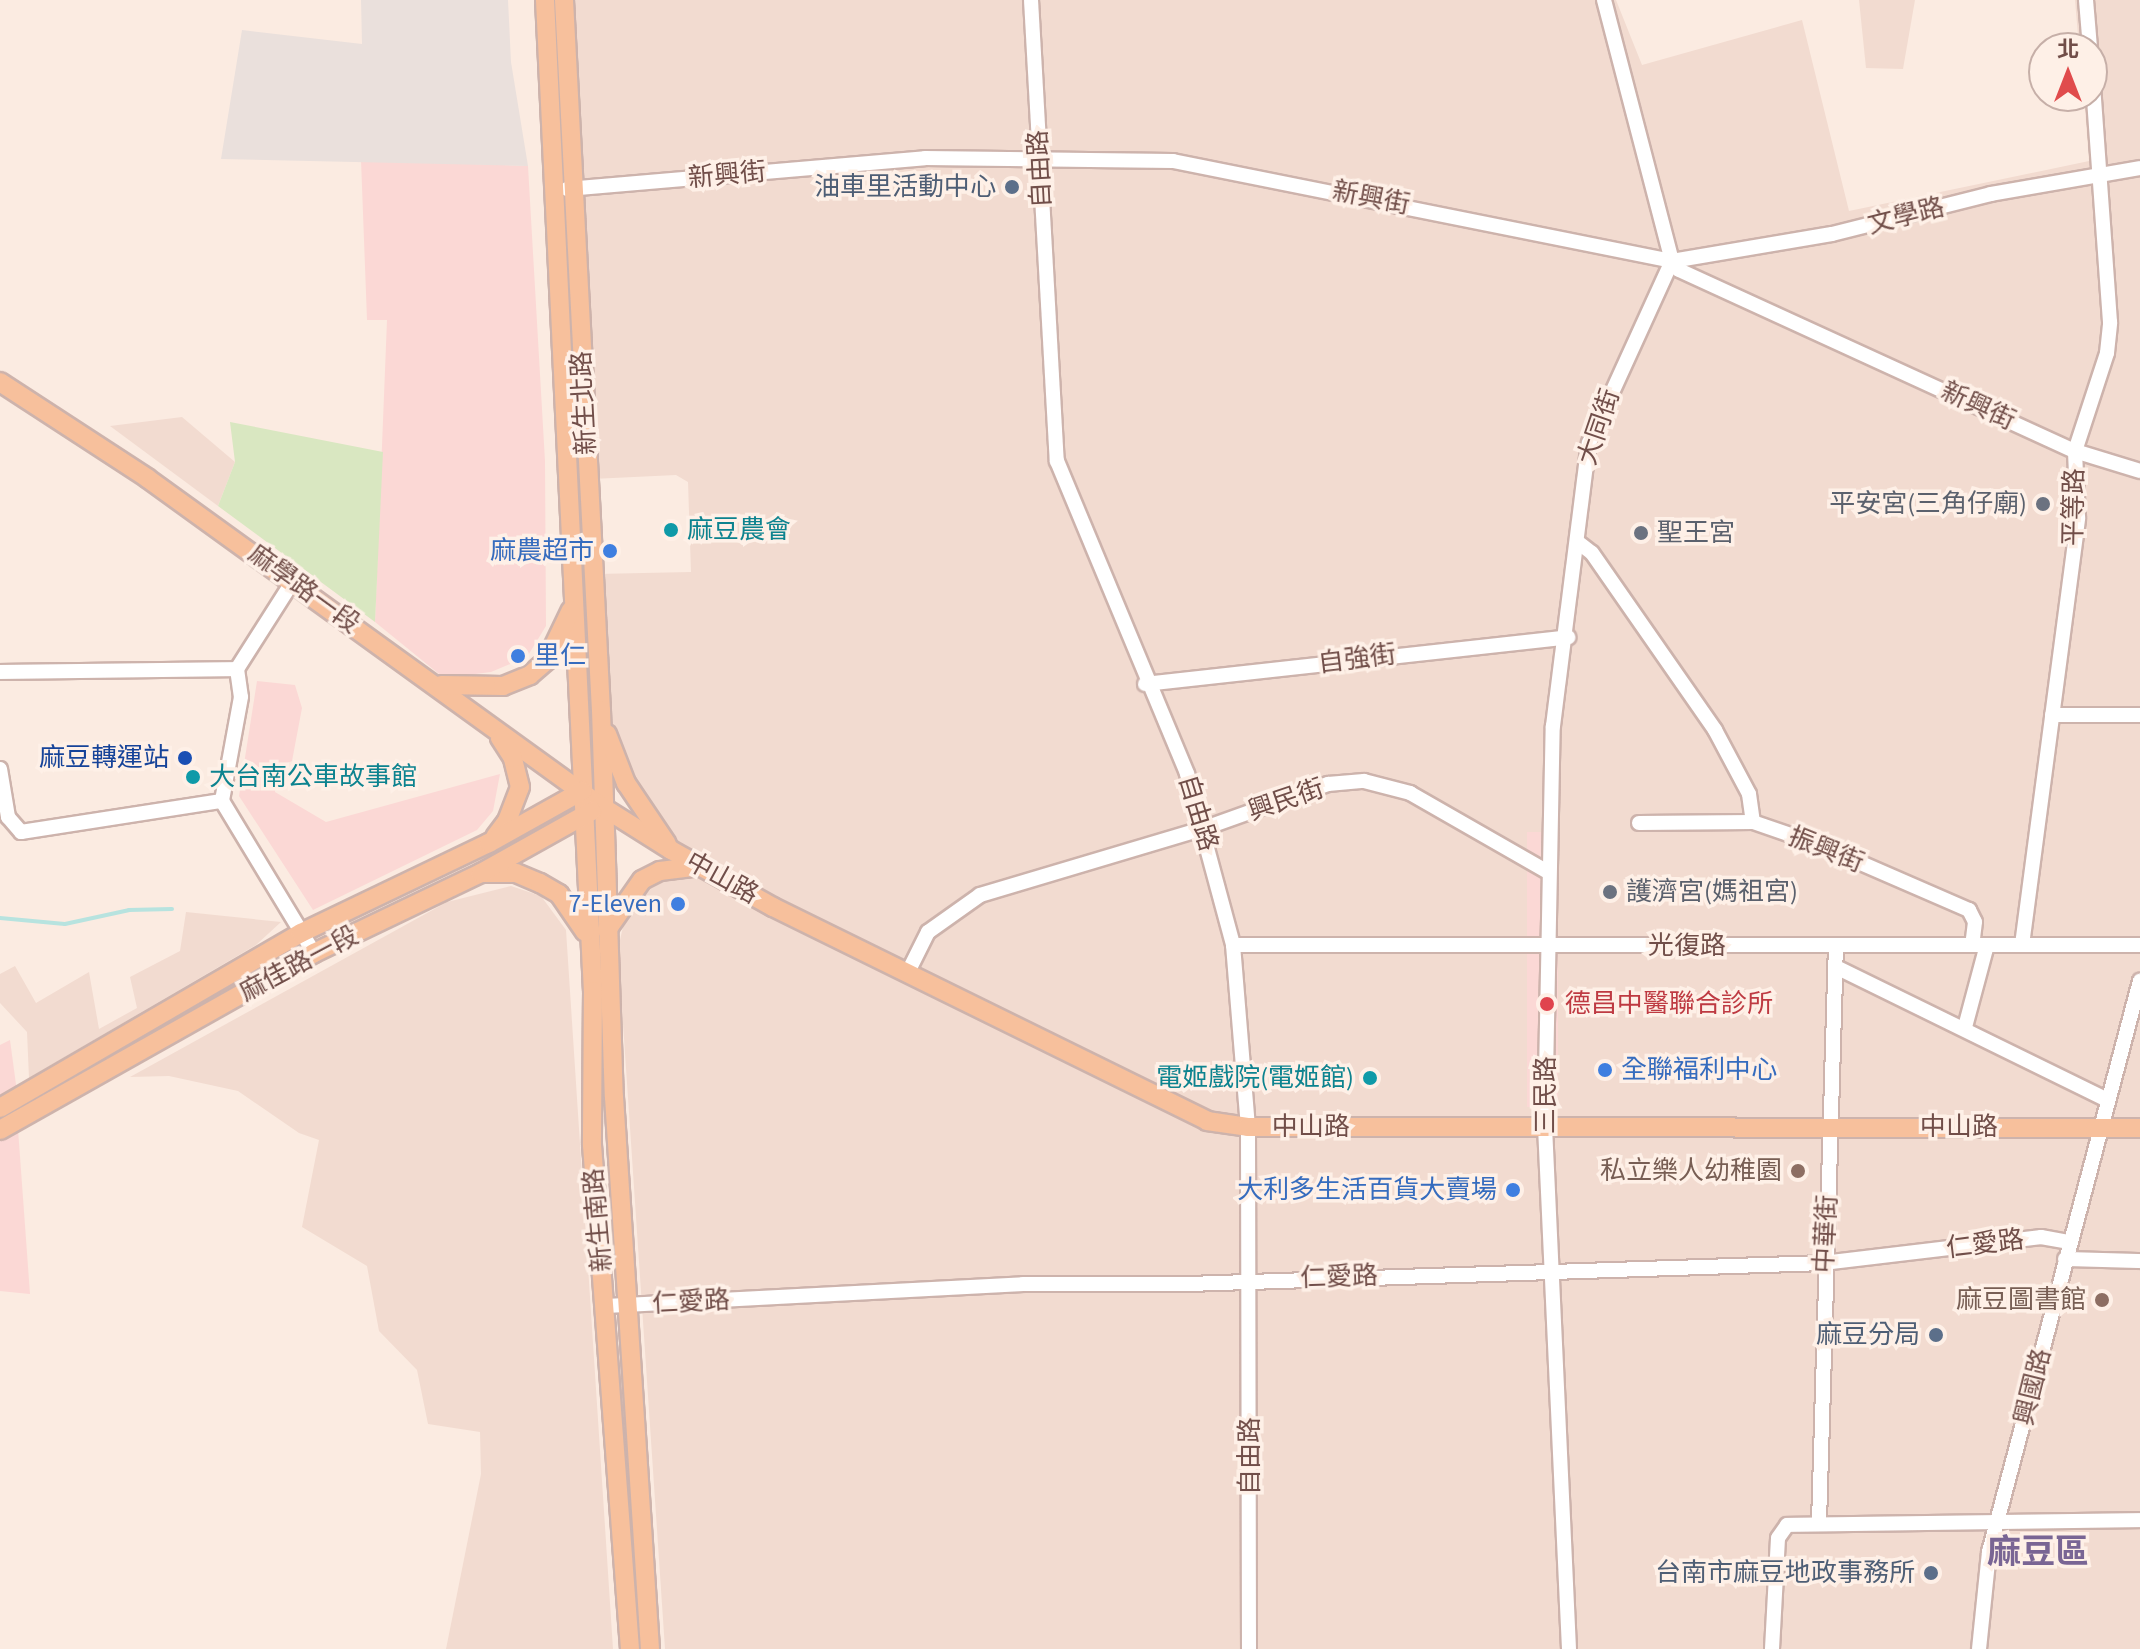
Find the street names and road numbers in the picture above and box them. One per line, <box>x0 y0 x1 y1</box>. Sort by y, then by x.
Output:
street label: 自由路 <box>1022 129 1058 209</box>
street label: 新興街 <box>687 156 767 194</box>
street label: 新興街 <box>1330 175 1412 221</box>
street label: 文學路 <box>1864 191 1948 241</box>
street label: 新生北路 <box>566 350 602 456</box>
street label: 新興街 <box>1936 375 2020 437</box>
street label: 大同街 <box>1572 385 1626 469</box>
street label: 平等路 <box>2058 468 2090 546</box>
street label: 麻學路一段 <box>242 538 366 640</box>
street label: 自強街 <box>1316 639 1398 679</box>
street label: 自由路 <box>1172 771 1224 855</box>
street label: 興民街 <box>1244 773 1328 827</box>
street label: 振興街 <box>1784 821 1868 879</box>
street label: 中山路 <box>680 845 764 911</box>
street label: 麻佳路一段 <box>234 920 364 1008</box>
street label: 光復路 <box>1648 930 1726 962</box>
street label: 三民路 <box>1530 1056 1562 1134</box>
street label: 中山路 <box>1272 1111 1350 1143</box>
street label: 中山路 <box>1920 1111 1998 1143</box>
street label: 新生南路 <box>578 1167 618 1273</box>
street label: 中華街 <box>1808 1194 1844 1274</box>
street label: 仁愛路 <box>1944 1224 2026 1264</box>
street label: 仁愛路 <box>1299 1260 1379 1294</box>
street label: 仁愛路 <box>651 1284 731 1320</box>
street label: 興國路 <box>2008 1345 2058 1429</box>
street label: 自由路 <box>1234 1417 1266 1495</box>

